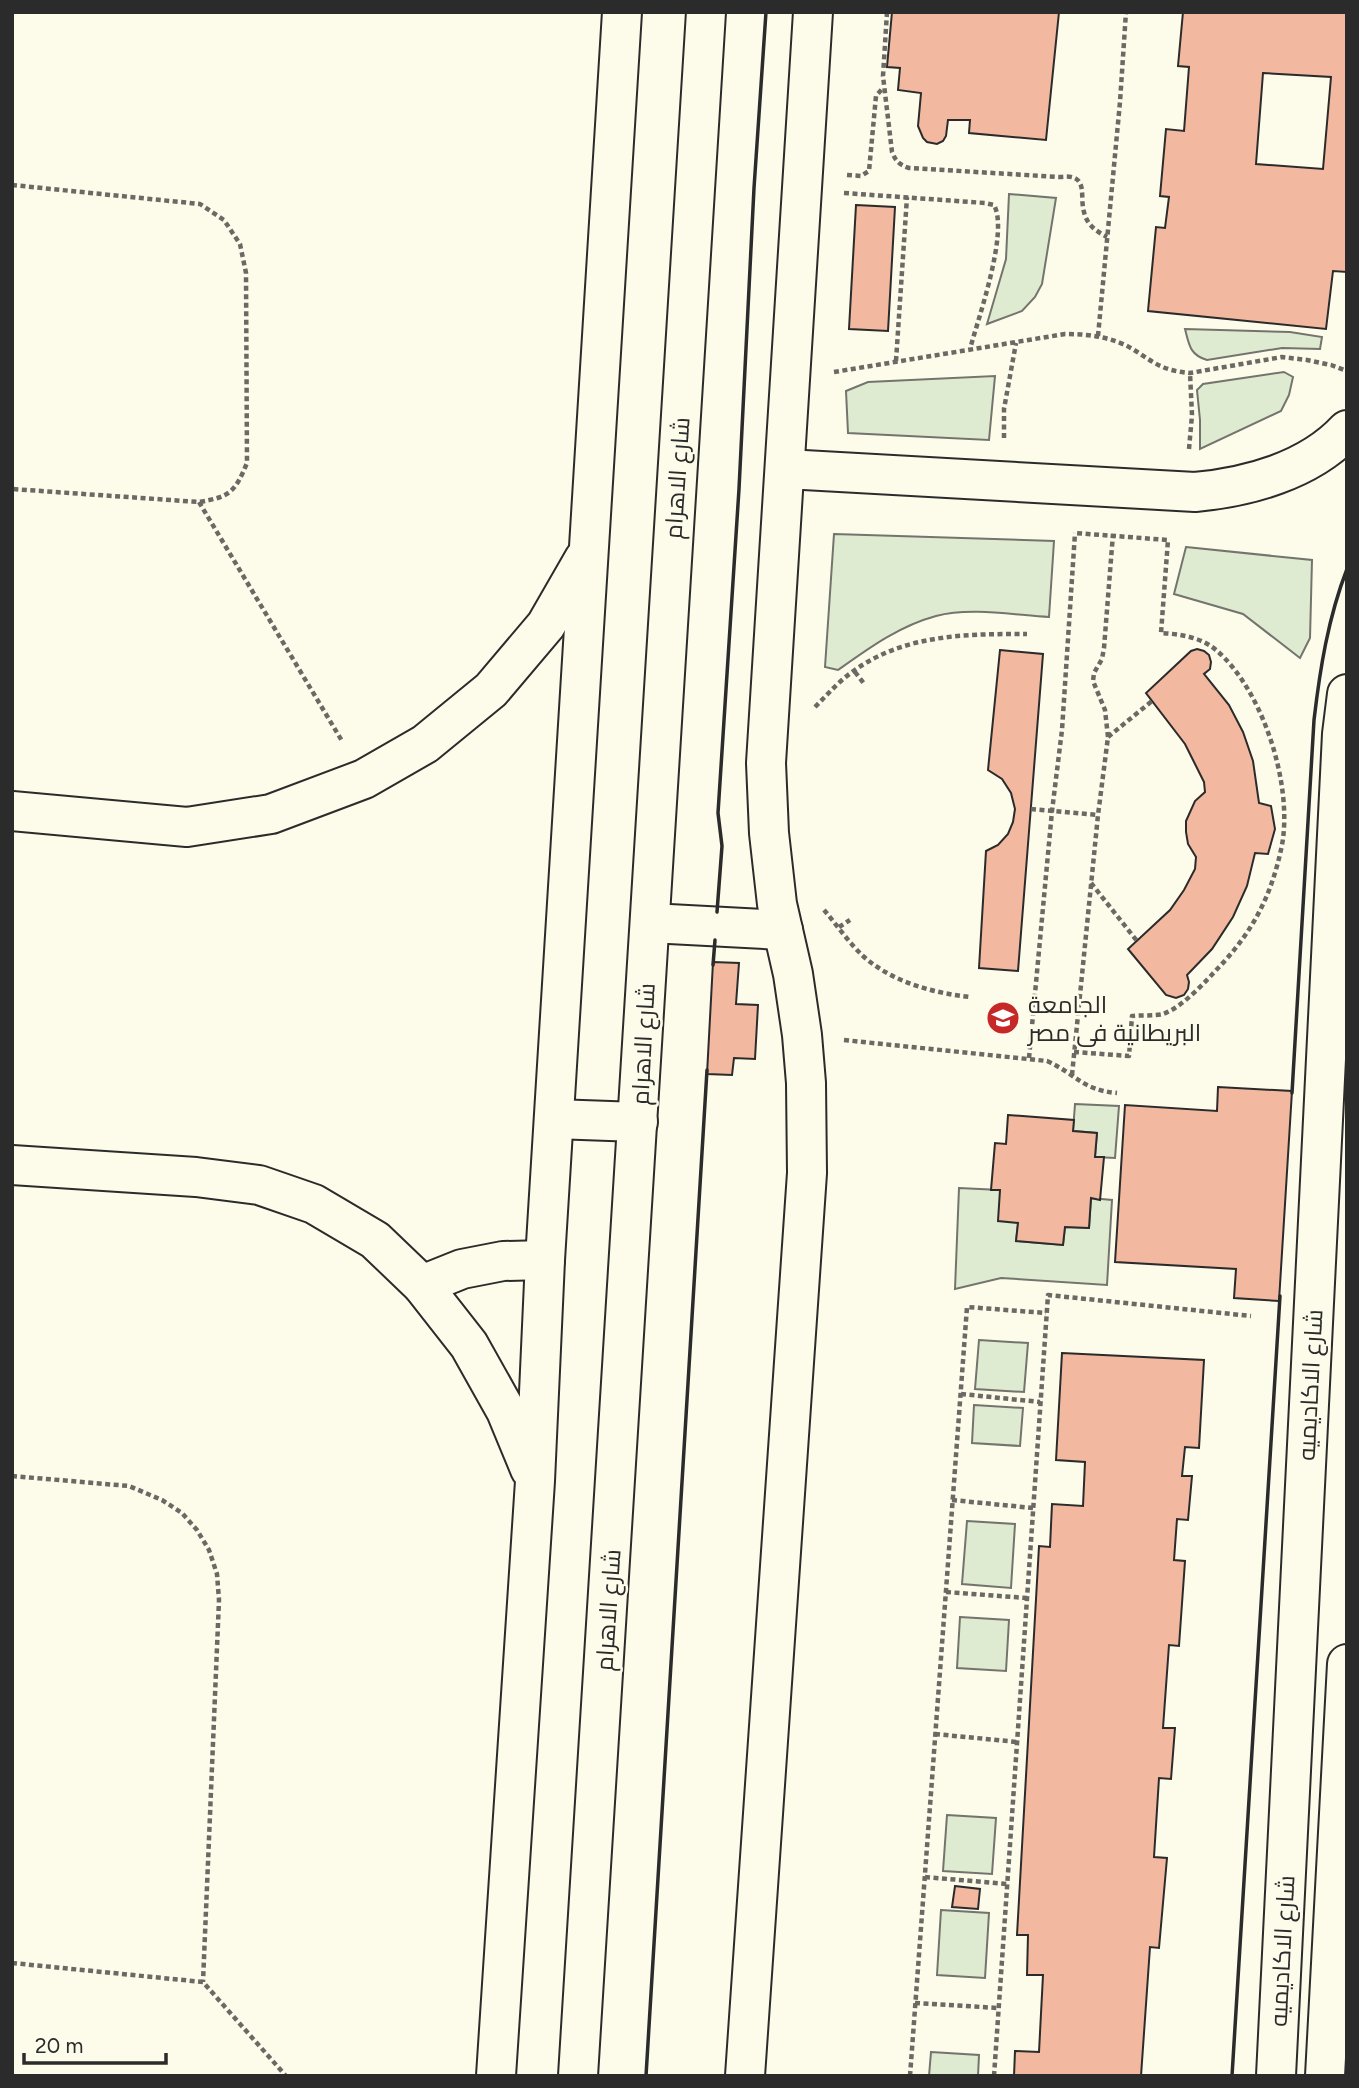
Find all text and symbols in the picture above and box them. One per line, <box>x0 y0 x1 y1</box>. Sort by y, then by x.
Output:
street label: شارع الاهرام <box>658 416 698 540</box>
street label: شارع الاهرام <box>625 982 663 1106</box>
place label: الجامعة البريطانية فى مصر <box>1026 990 1201 1047</box>
school or university icon: الجامعة البريطانية فى مصر <box>984 999 1022 1037</box>
street label: شارع الاكاديميه <box>1292 1309 1330 1462</box>
street label: شارع الاهرام <box>589 1548 629 1672</box>
street label: شارع الاكاديميه <box>1264 1875 1302 2028</box>
scale bar <box>24 2022 166 2066</box>
text: 20 m <box>35 2033 83 2058</box>

